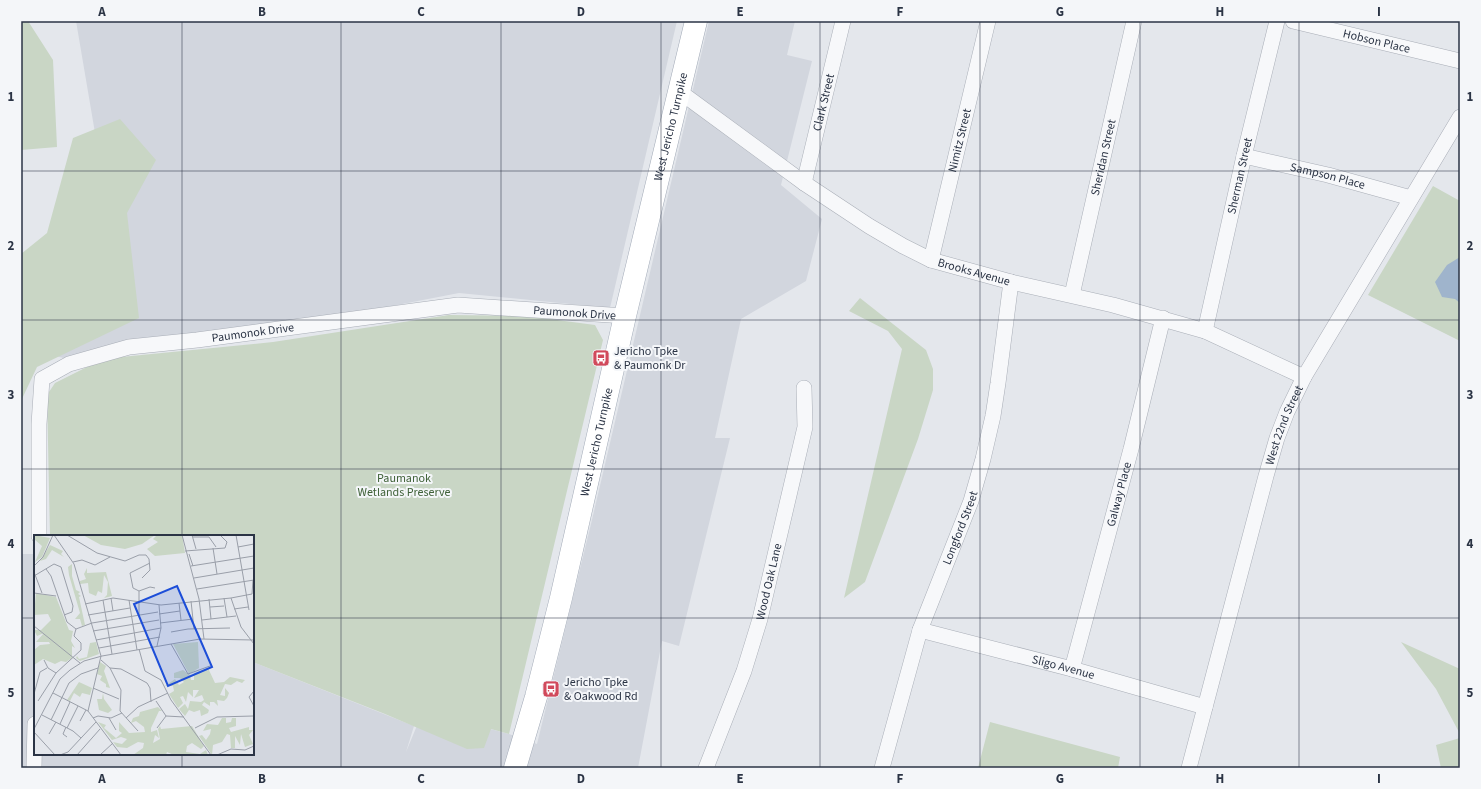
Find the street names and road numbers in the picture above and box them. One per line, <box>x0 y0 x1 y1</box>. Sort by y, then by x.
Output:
street label: Hobson Place <box>1341 25 1412 57</box>
street label: West Jericho Turnpike <box>649 71 692 183</box>
street label: Clark Street <box>808 72 839 133</box>
street label: Nimitz Street <box>944 107 975 174</box>
street label: Sheridan Street <box>1086 118 1120 197</box>
street label: Sherman Street <box>1223 136 1257 216</box>
street label: Sampson Place <box>1289 158 1367 193</box>
street label: Brooks Avenue <box>936 254 1012 290</box>
street label: Paumonok Drive <box>533 301 617 324</box>
street label: Paumonok Drive <box>211 319 295 346</box>
street label: West 22nd Street <box>1261 382 1307 467</box>
street label: West Jericho Turnpike <box>576 386 617 498</box>
street label: Galway Place <box>1102 460 1136 528</box>
street label: Longford Street <box>938 489 982 567</box>
street label: Wood Oak Lane <box>752 541 786 622</box>
street label: Sligo Avenue <box>1030 651 1097 684</box>

